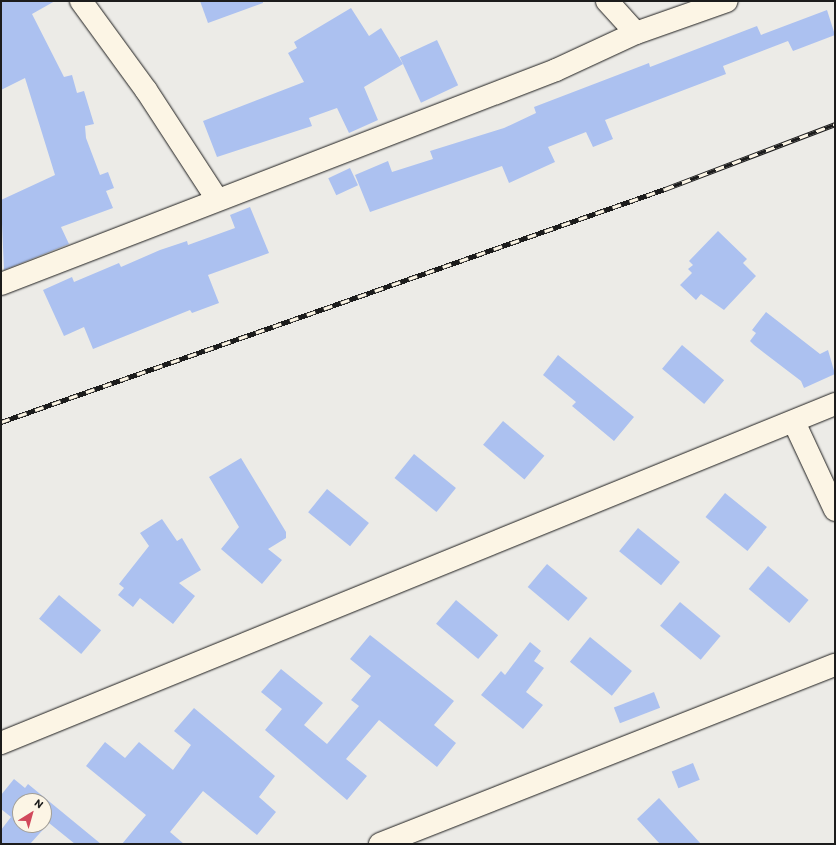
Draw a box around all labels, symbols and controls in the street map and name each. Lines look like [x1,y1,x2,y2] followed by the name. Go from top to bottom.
[12,793,52,833] north arrow
[32,796,46,811] text: N

